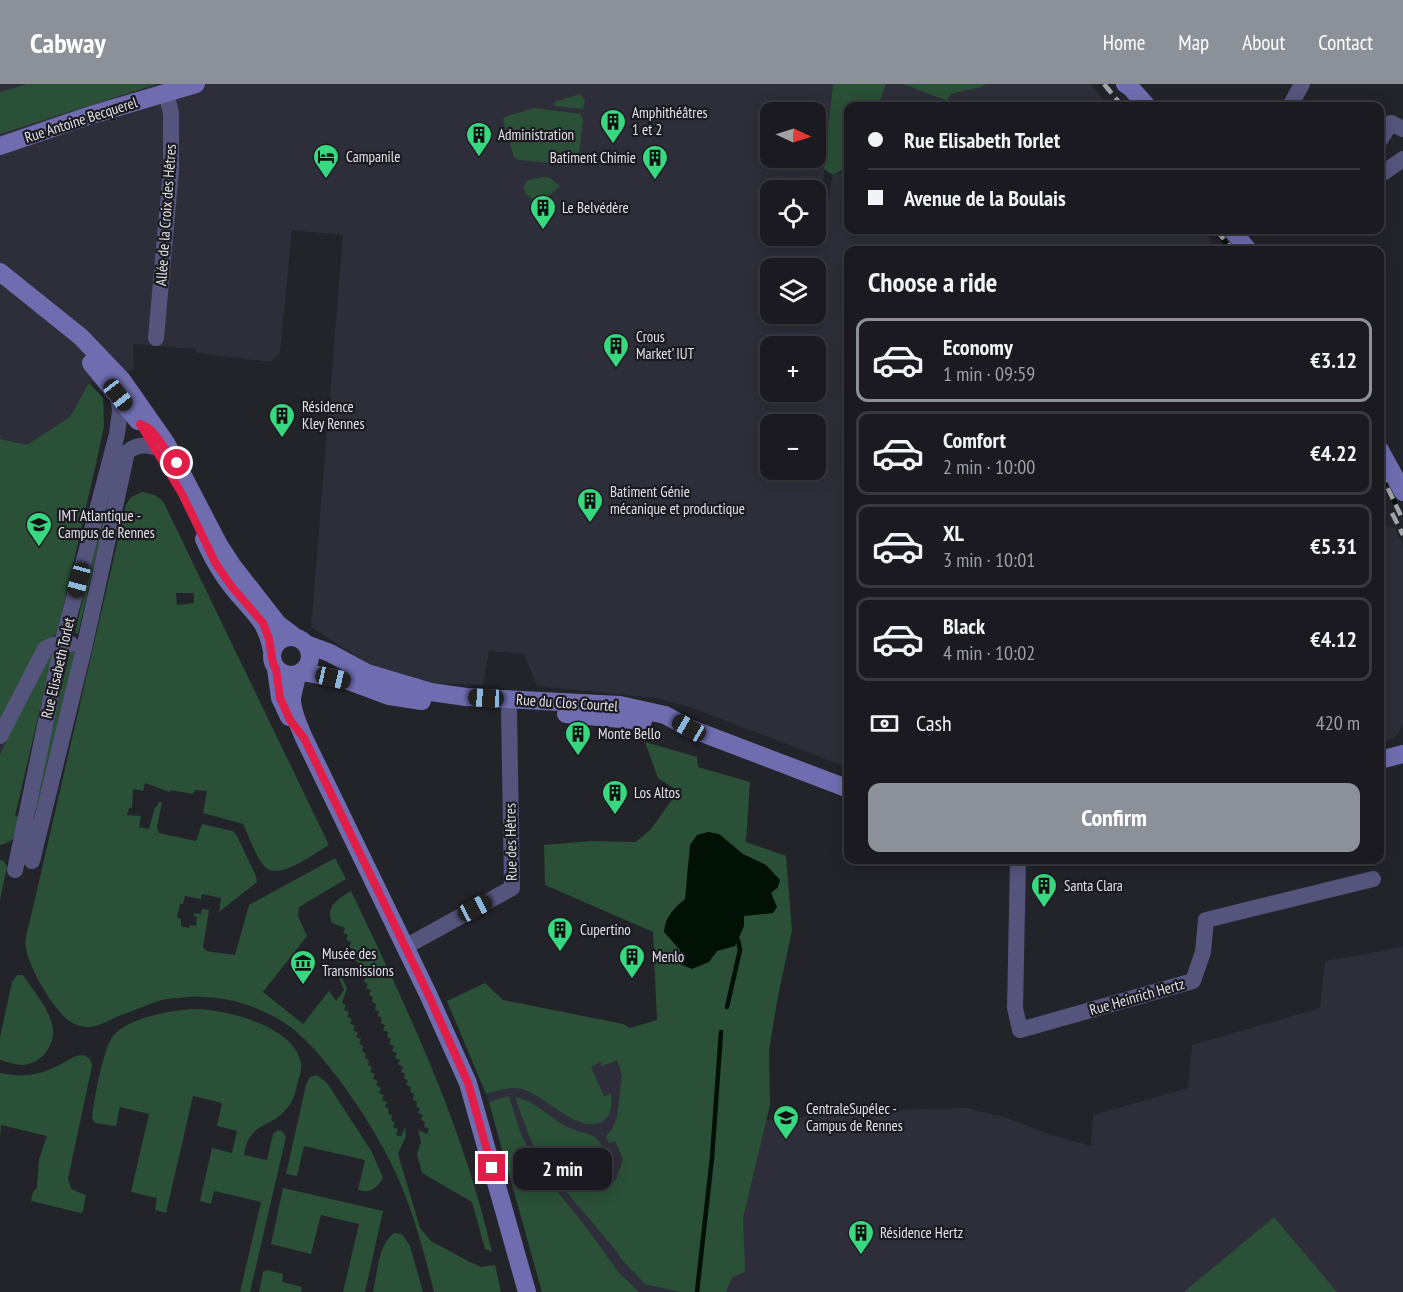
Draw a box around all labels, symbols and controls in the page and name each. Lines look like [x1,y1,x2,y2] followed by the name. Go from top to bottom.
[30,24,106,61] text: Cabway
[1103,29,1145,56] text: Home
[1178,29,1209,56] text: Map
[1242,29,1285,56] text: About
[1318,29,1373,56] text: Contact
[22,92,140,147] street label: Rue Antoine Becquerel
[760,102,826,168] north arrow
[760,102,826,480] map controls
[632,103,708,139] place label: Amphithéâtres 1 et 2
[598,107,628,145] building icon: Amphithéâtres 1 et 2
[464,120,494,158] building icon: Administration
[498,125,574,144] place label: Administration
[904,126,1060,154] text: Rue Elisabeth Torlet
[311,142,341,180] hotel icon: Campanile
[151,143,180,287] street label: Allée de la Croix des Hêtres
[640,143,670,181] building icon: Batiment Chimie
[346,147,401,166] place label: Campanile
[550,148,636,167] place label: Batiment Chimie
[760,180,826,246] button: locate
[904,184,1066,212] text: Avenue de la Boulais
[528,193,558,231] building icon: Le Belvédère
[562,198,629,217] place label: Le Belvédère
[760,258,826,324] button: layers
[868,265,997,299] text: Choose a ride
[636,327,695,363] place label: Crous Market’ IUT
[601,331,631,369] building icon: Crous Market’ IUT
[871,333,925,387] icon: car
[943,333,1013,361] text: Economy
[760,336,826,402] button: +
[1310,346,1357,374] text: €3.12
[943,361,1035,387] text: 1 min · 09:59
[100,375,136,415] car
[302,397,364,433] place label: Résidence Kley Rennes
[267,401,297,439] building icon: Résidence Kley Rennes
[760,414,826,480] button: −
[871,426,925,480] icon: car
[943,426,1006,454] text: Comfort
[1310,439,1357,467] text: €4.22
[163,449,190,476] route start
[943,454,1035,480] text: 2 min · 10:00
[610,482,745,518] place label: Batiment Génie mécanique et productique
[575,486,605,524] building icon: Batiment Génie mécanique et productique
[58,506,155,542] place label: IMT Atlantique - Campus de Rennes
[24,510,54,548] school or university icon: IMT Atlantique - Campus de Rennes
[871,519,925,573] icon: car
[943,519,964,547] text: XL
[1310,532,1357,560] text: €5.31
[943,547,1035,573] text: 3 min · 10:01
[66,560,92,600] car
[871,612,925,666] icon: car
[943,612,985,640] text: Black
[37,616,78,720] street label: Rue Elisabeth Torlet
[1310,625,1357,653] text: €4.12
[943,640,1035,666] text: 4 min · 10:02
[313,665,353,691] car
[468,688,504,708] car
[516,689,619,716] street label: Rue du Clos Courtel
[868,707,901,740] icon: cash
[916,709,952,737] text: Cash
[1316,710,1360,736] text: 420 m
[669,711,709,745] car
[563,719,593,757] building icon: Monte Bello
[598,724,661,743] place label: Monte Bello
[600,778,630,816] building icon: Los Altos
[634,783,680,802] place label: Los Altos
[868,783,1360,852] button: Confirm
[500,803,521,881] street label: Rue des Hêtres
[1029,871,1059,909] building icon: Santa Clara
[1064,876,1123,895] place label: Santa Clara
[455,892,495,924] car
[545,915,575,953] building icon: Cupertino
[580,920,631,939] place label: Cupertino
[617,942,647,980] building icon: Menlo
[322,944,394,980] place label: Musée des Transmissions
[652,947,684,966] place label: Menlo
[288,948,318,986] museum icon: Musée des Transmissions
[1087,974,1187,1019] street label: Rue Heinrich Hertz
[806,1099,903,1135] place label: CentraleSupélec - Campus de Rennes
[771,1103,801,1141] school or university icon: CentraleSupélec - Campus de Rennes
[513,1147,612,1189] callout: 2 min
[478,1154,505,1181] route end
[542,1156,583,1182] text: 2 min
[846,1218,876,1256] building icon: Résidence Hertz
[880,1223,963,1242] place label: Résidence Hertz

